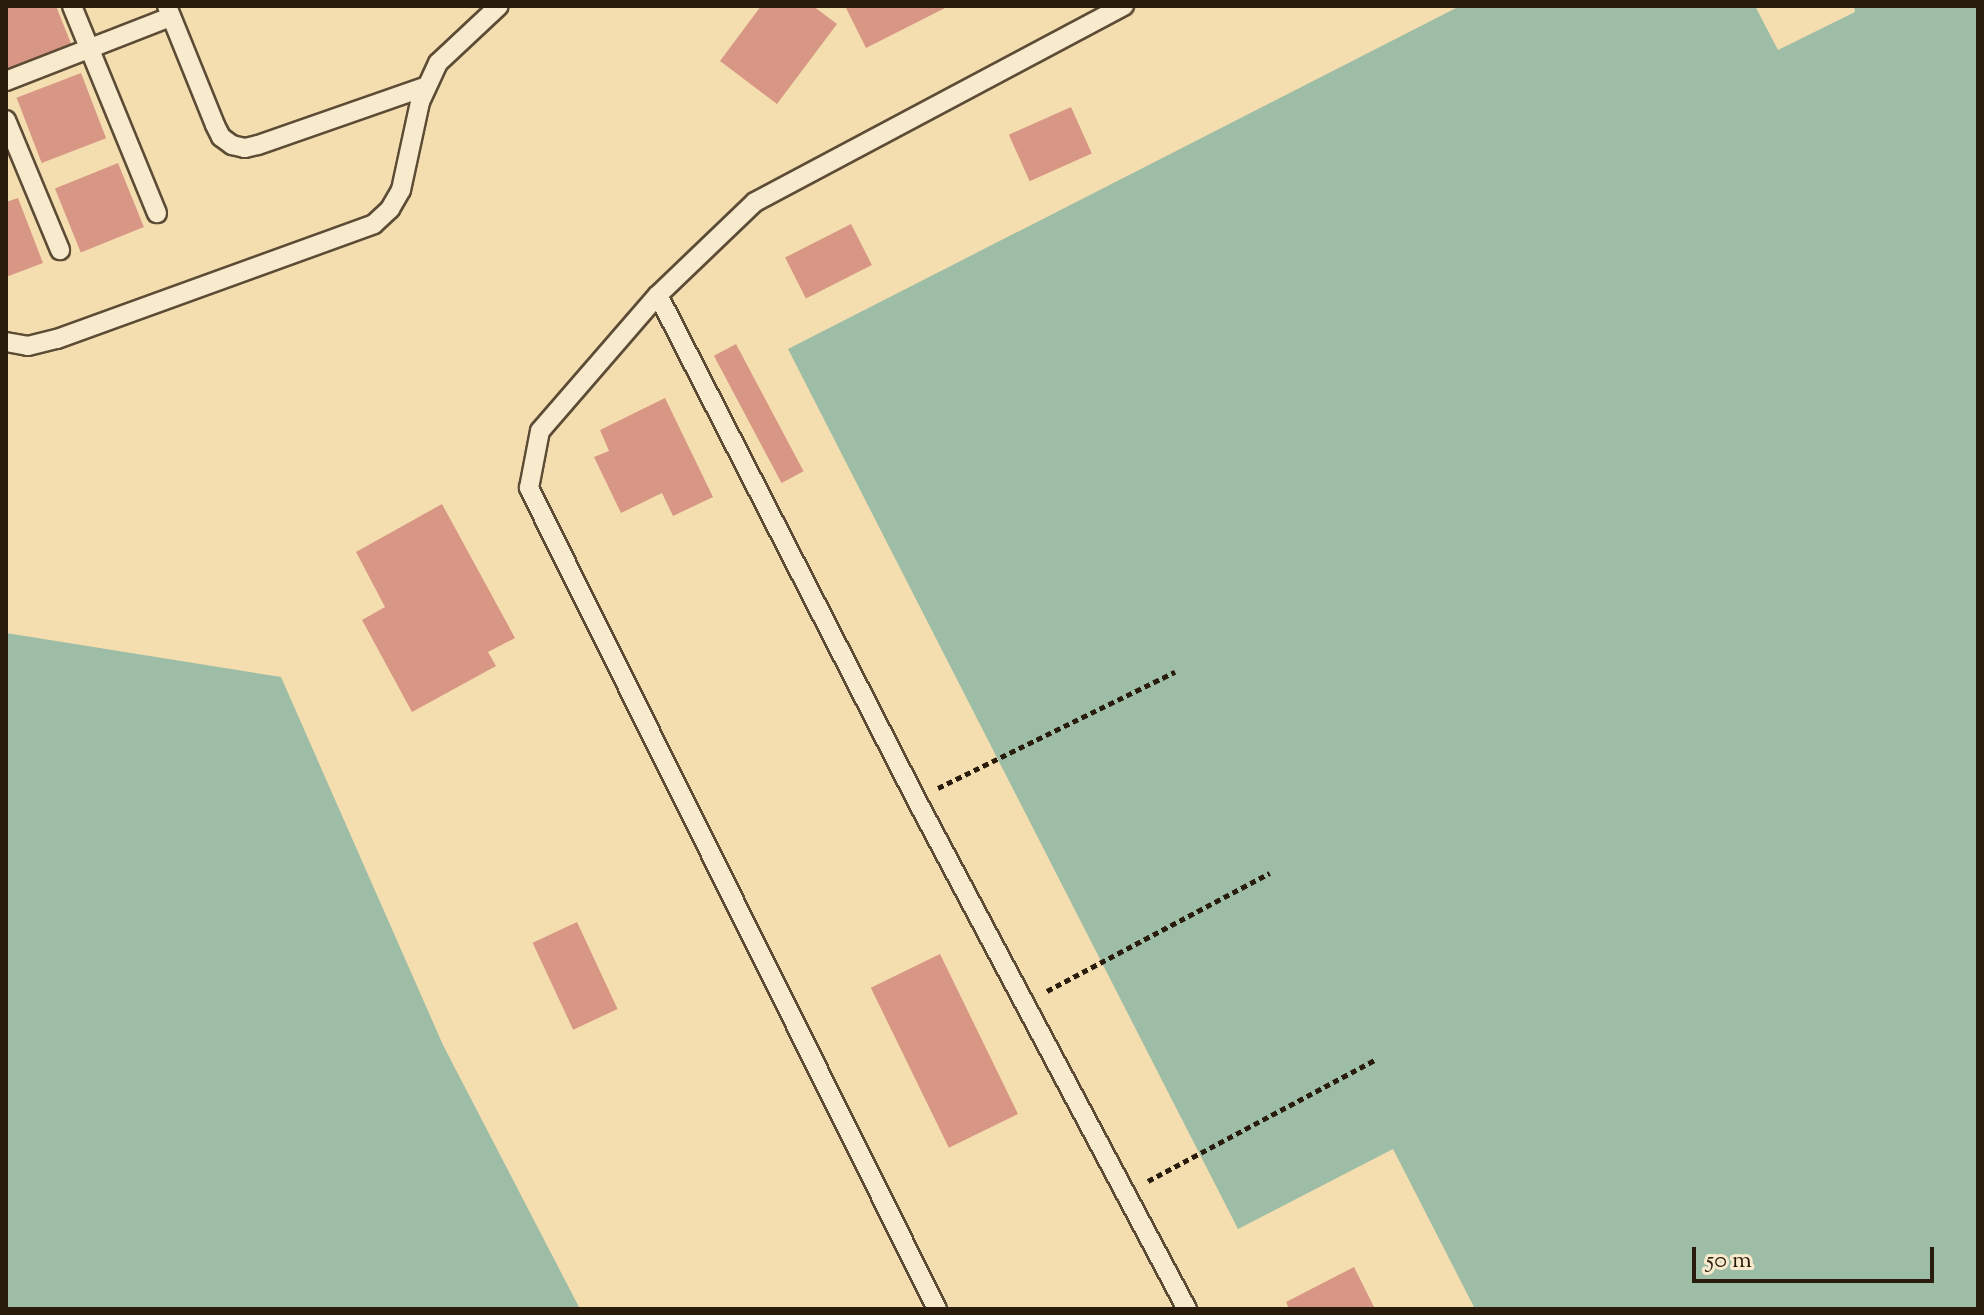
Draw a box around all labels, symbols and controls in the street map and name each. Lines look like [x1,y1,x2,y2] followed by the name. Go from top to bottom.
[1696,1231,1938,1281] scale bar
[1706,1244,1752,1278] text: 50 m

